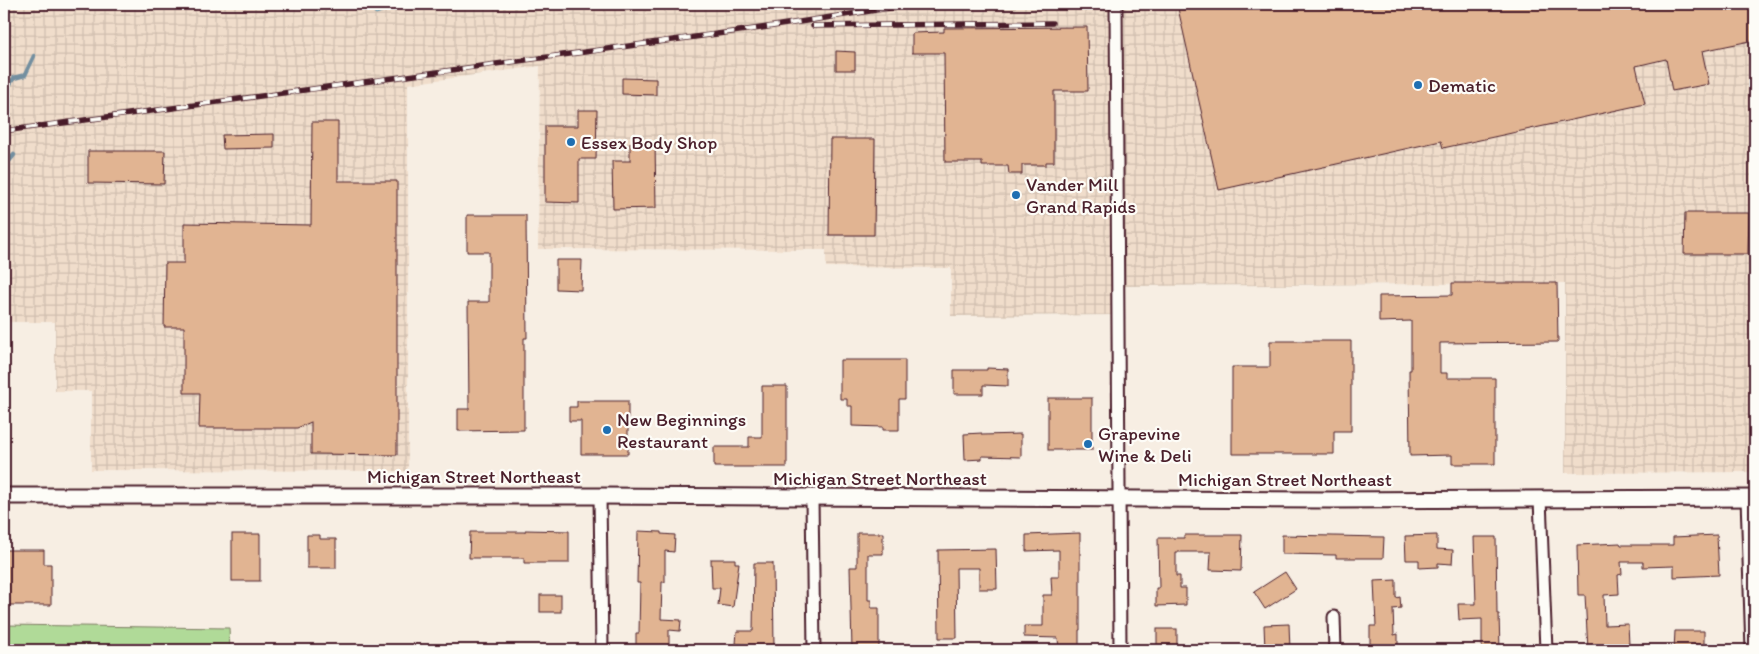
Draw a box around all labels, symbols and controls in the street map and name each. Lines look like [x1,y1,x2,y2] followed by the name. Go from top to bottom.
[1428,74,1496,97] place label: Dematic
[1412,79,1424,91] marker: Dematic
[581,131,717,154] place label: Essex Body Shop
[565,136,577,148] marker: Essex Body Shop
[1026,173,1136,218] place label: Vander Mill Grand Rapids
[1010,189,1022,201] marker: Vander Mill Grand Rapids
[617,408,746,453] place label: New Beginnings Restaurant
[1098,422,1192,467] place label: Grapevine Wine & Deli
[601,424,613,436] marker: New Beginnings Restaurant
[1082,438,1094,450] marker: Grapevine Wine & Deli
[367,465,581,488] street label: Michigan Street Northeast
[773,467,987,490] street label: Michigan Street Northeast
[1178,468,1392,491] street label: Michigan Street Northeast

